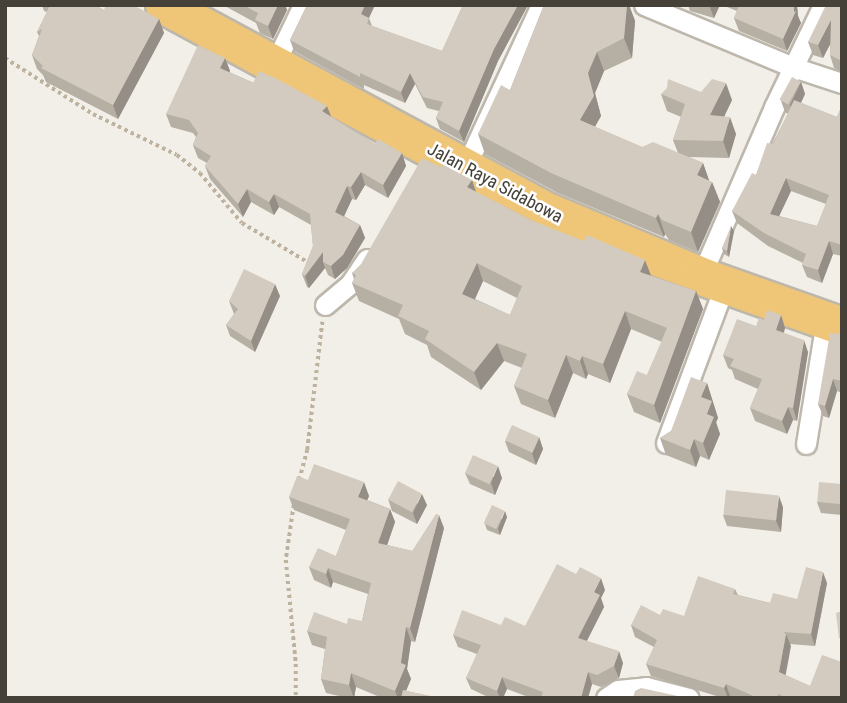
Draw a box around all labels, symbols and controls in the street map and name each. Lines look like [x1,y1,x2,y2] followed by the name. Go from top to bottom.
[424,138,566,228] street label: Jalan Raya Sidabowa

